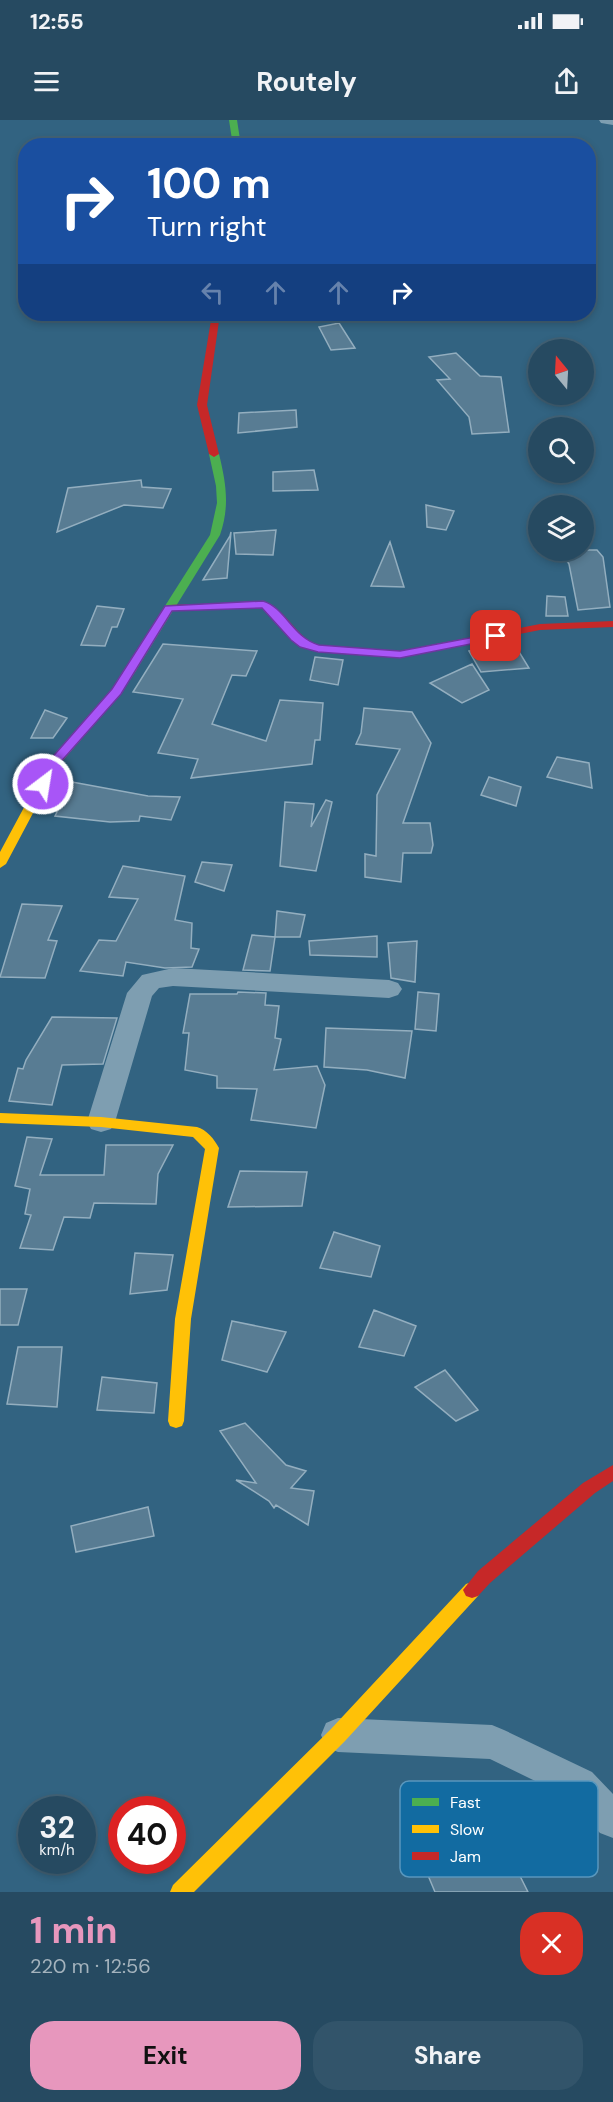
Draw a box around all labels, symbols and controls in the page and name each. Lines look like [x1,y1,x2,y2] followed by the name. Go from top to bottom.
[30,7,84,36] text: 12:55
[256,64,357,99] text: Routely
[30,65,63,98] icon: menu
[550,65,583,98] icon: share
[147,156,271,211] text: 100 m
[48,162,126,240] icon: right
[147,209,267,244] text: Turn right
[196,276,229,309] icon: left
[259,276,292,309] icon: ahead
[322,276,355,309] icon: ahead
[385,276,418,309] icon: right
[528,339,594,405] north arrow
[528,339,594,561] map controls
[528,417,594,483] button: search
[528,495,594,561] button: layers
[470,610,521,661] pin
[479,619,512,652] icon: arrive
[11,752,75,816] position arrow
[400,1781,598,1877] legend
[450,1792,481,1813] text: Fast
[108,1796,186,1874] speed limit sign: 40
[39,1808,75,1847] text: 32
[450,1819,484,1840] text: Slow
[39,1840,75,1860] text: km/h
[450,1846,481,1867] text: Jam
[30,1907,118,1954] text: 1 min
[520,1912,583,1975] button: close
[30,1953,151,1979] text: 220 m · 12:56
[30,2021,301,2090] button: Exit
[313,2021,583,2090] button: Share

